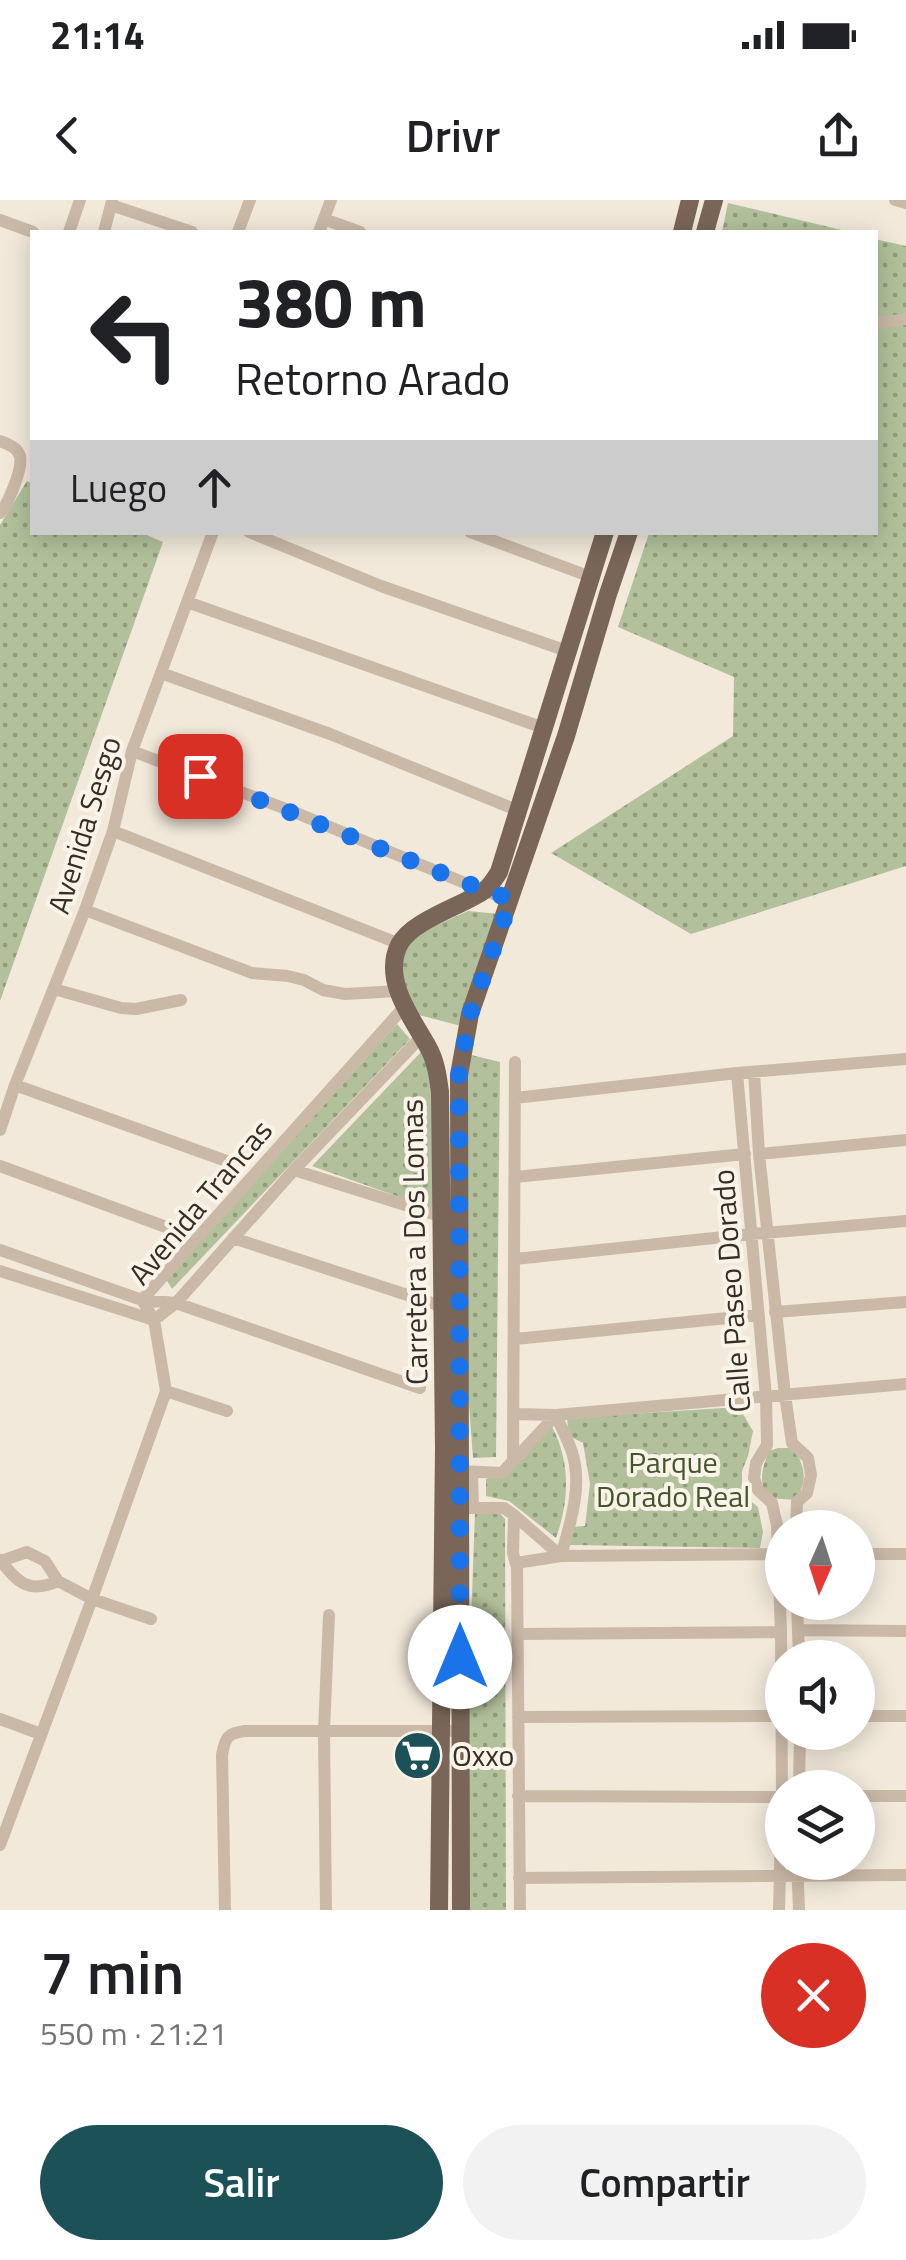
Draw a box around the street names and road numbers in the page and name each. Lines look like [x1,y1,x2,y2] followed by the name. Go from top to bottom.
[35,731,133,919] street label: Avenida Sesgo
[389,1099,439,1385] street label: Carretera a Dos Lomas
[117,1109,283,1295] street label: Avenida Trancas
[700,1168,762,1414] street label: Calle Paseo Dorado

